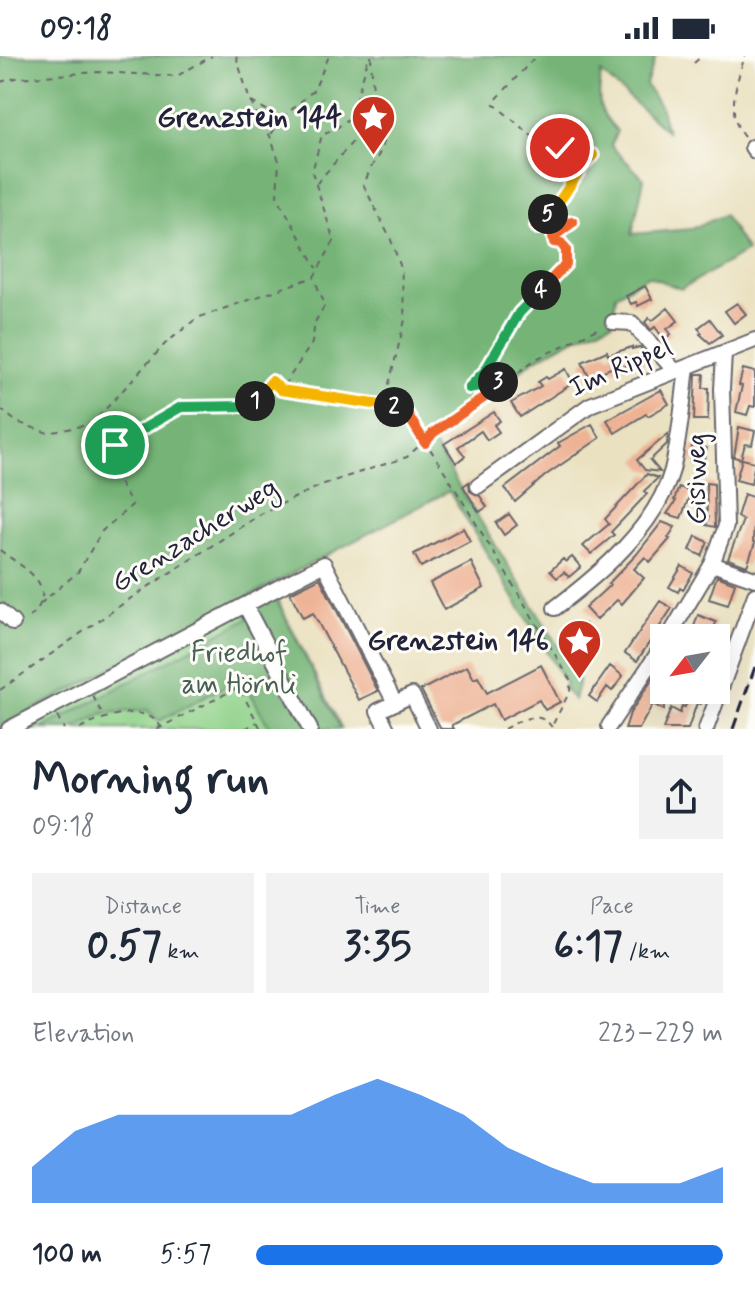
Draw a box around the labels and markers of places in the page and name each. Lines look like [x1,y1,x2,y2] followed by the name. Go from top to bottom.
[349,94,397,157] place icon: Grenzstein 144
[157,100,342,137] place label: Grenzstein 144
[526,114,594,182] pin
[528,194,568,234] pin: 5
[521,270,561,310] pin: 4
[478,362,518,402] pin: 3
[235,381,275,421] pin: 1
[374,387,414,427] pin: 2
[81,411,149,479] pin
[556,617,604,680] place icon: Grenzstein 146
[368,623,549,660] place label: Grenzstein 146

